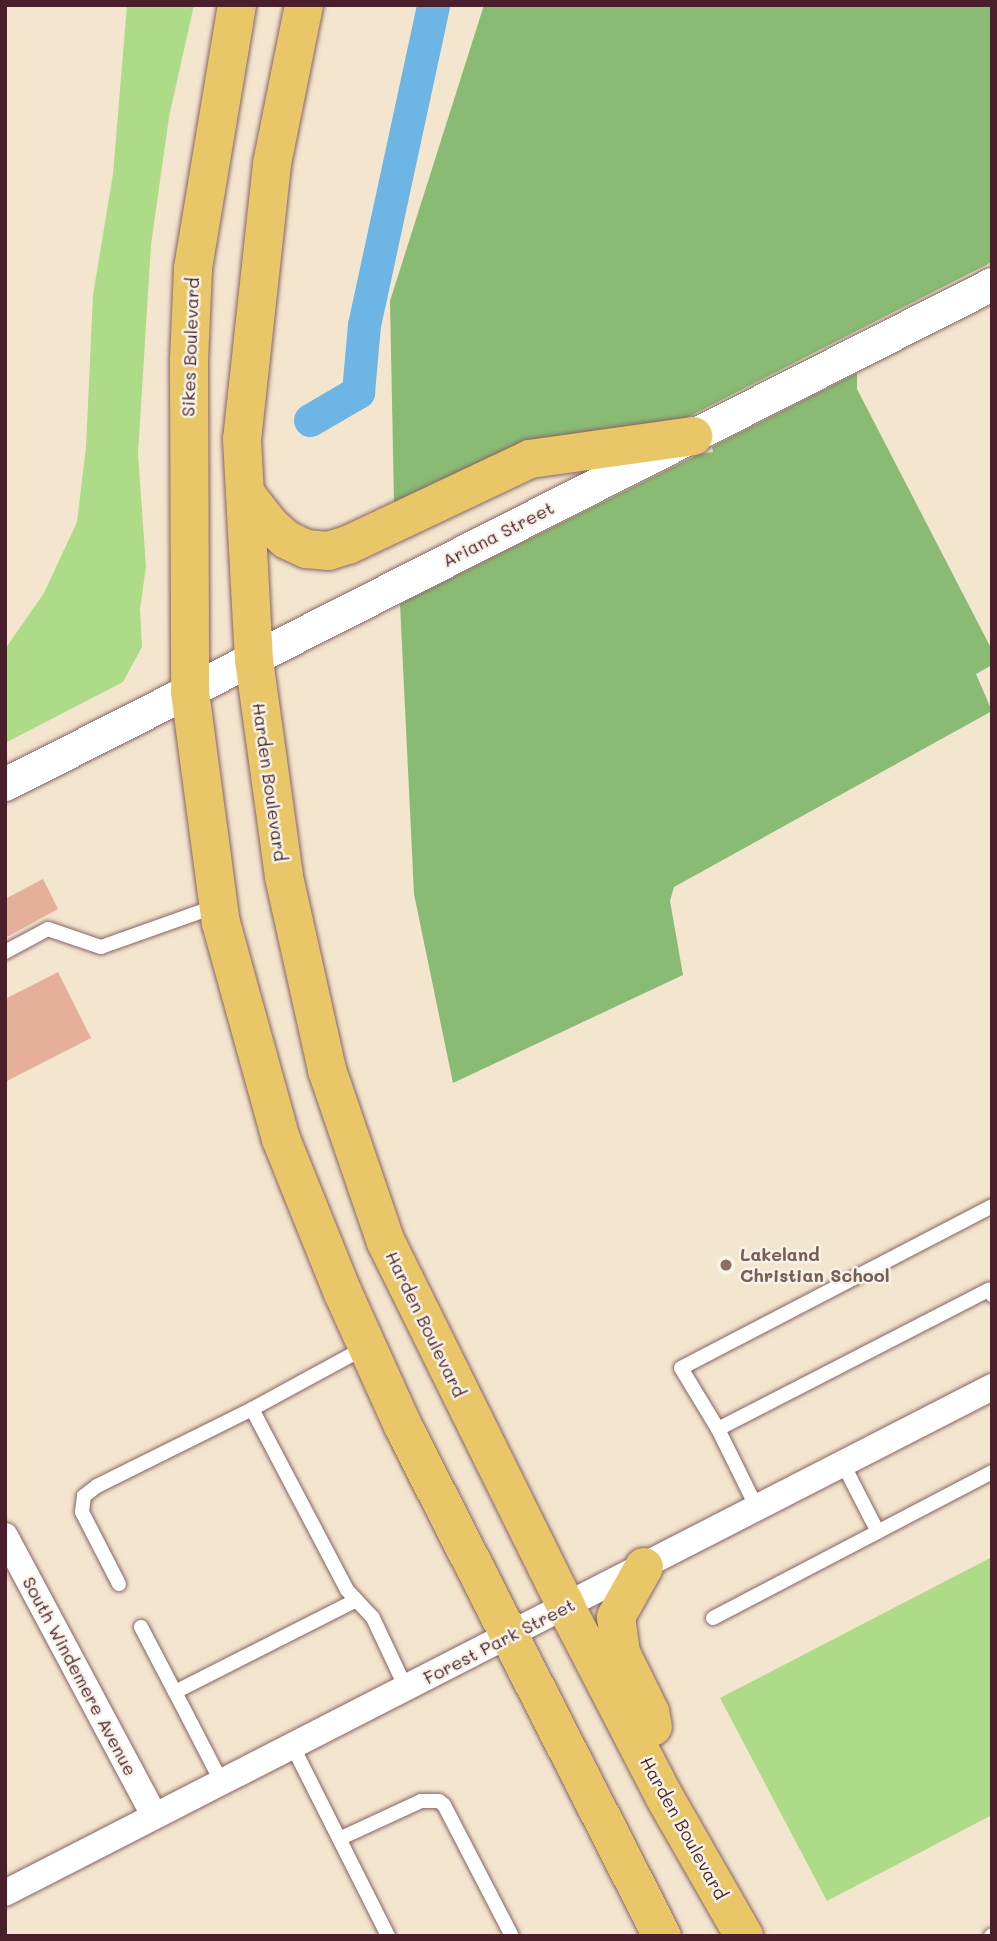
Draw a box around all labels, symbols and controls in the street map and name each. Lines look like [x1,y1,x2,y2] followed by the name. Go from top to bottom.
[177,277,203,417] street label: Sikes Boulevard
[439,497,557,571] street label: Ariana Street
[248,701,292,863] street label: Harden Boulevard
[740,1244,889,1286] place label: Lakeland Christian School
[381,1247,471,1401] street label: Harden Boulevard
[718,1257,734,1273] marker: Lakeland Christian School
[18,1573,142,1779] street label: South Windemere Avenue
[420,1593,578,1689] street label: Forest Park Street
[636,1753,732,1903] street label: Harden Boulevard

